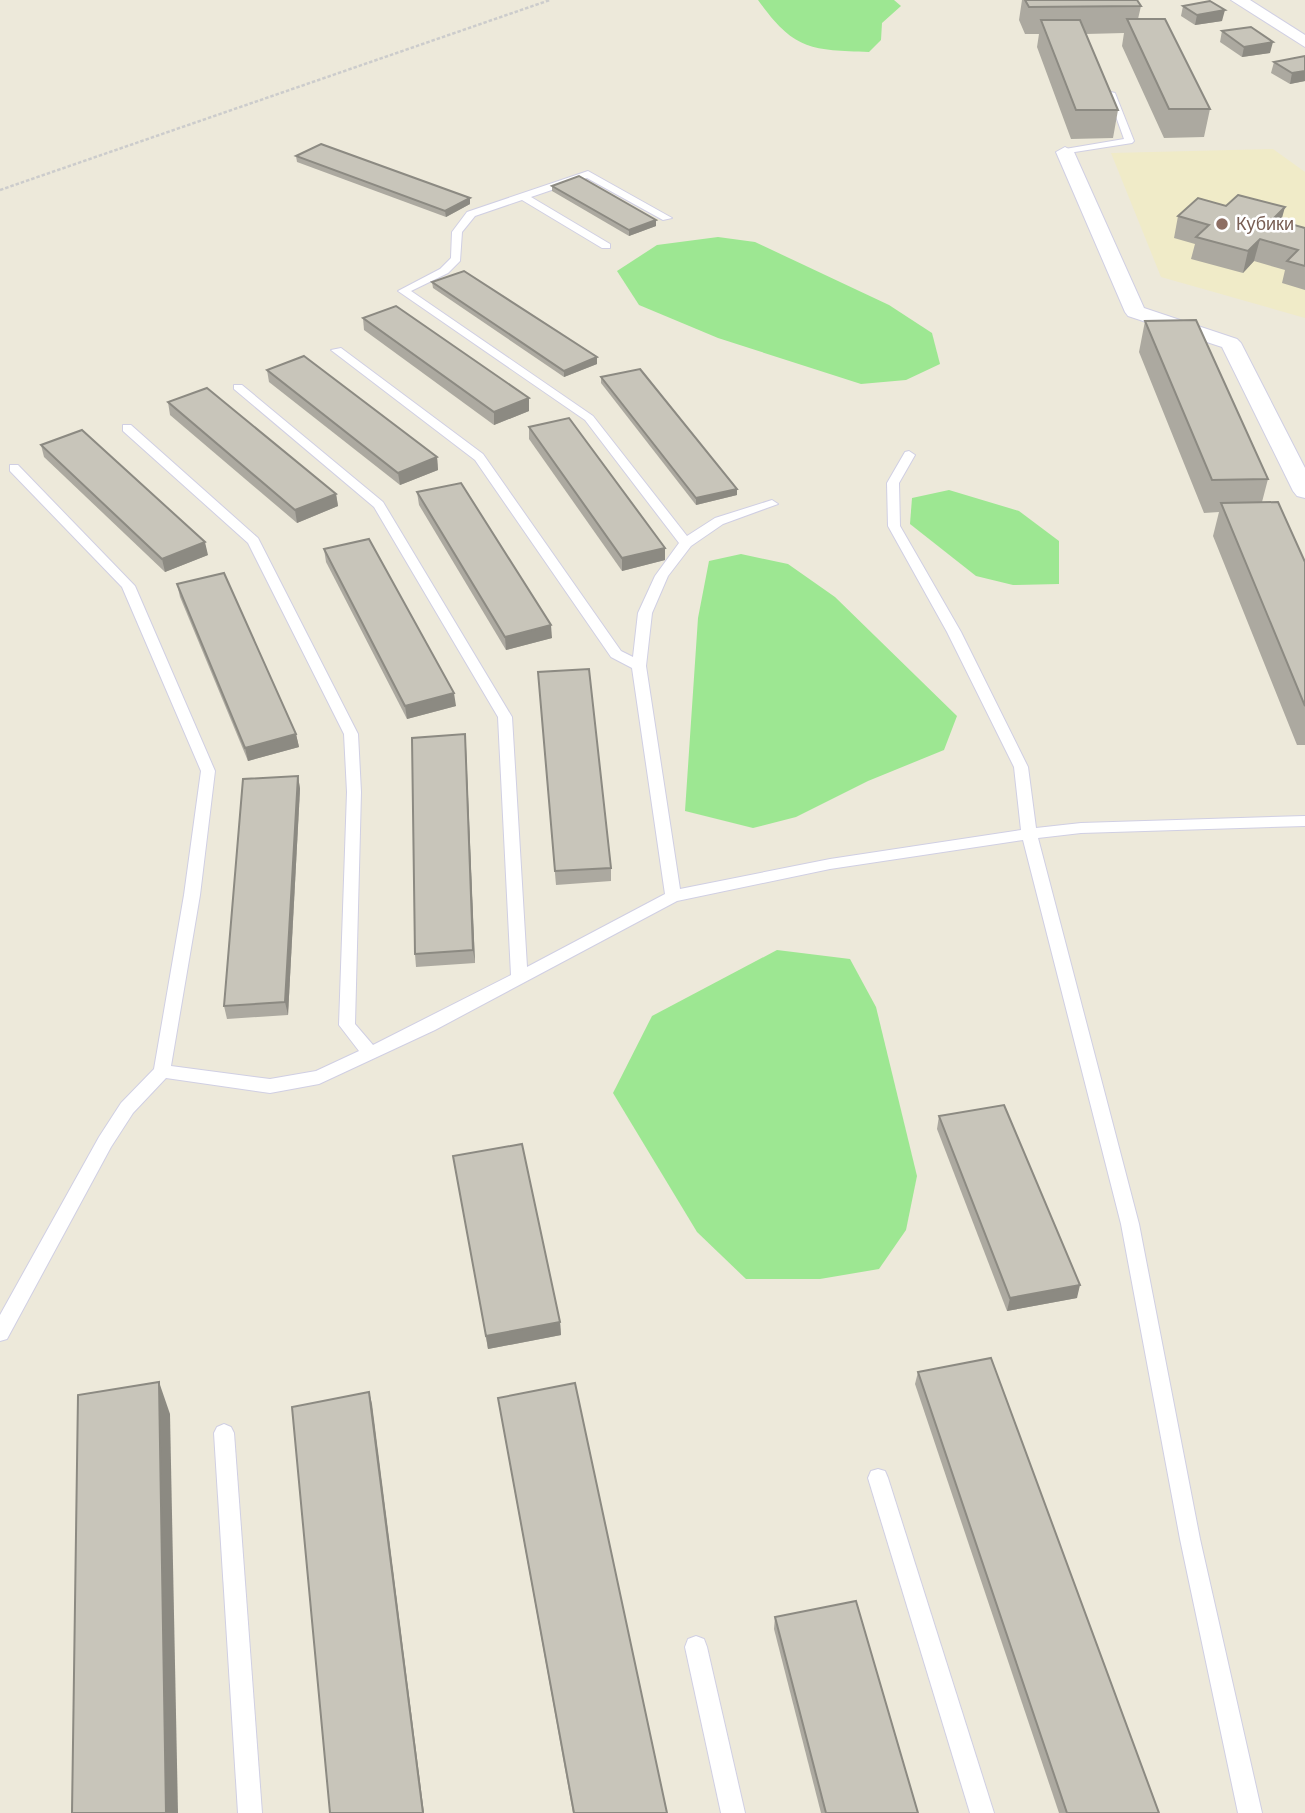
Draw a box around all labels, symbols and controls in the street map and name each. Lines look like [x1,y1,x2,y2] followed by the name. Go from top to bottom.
[1236,214,1294,234] place label: Кубики
[1214,216,1230,232] marker: Кубики

